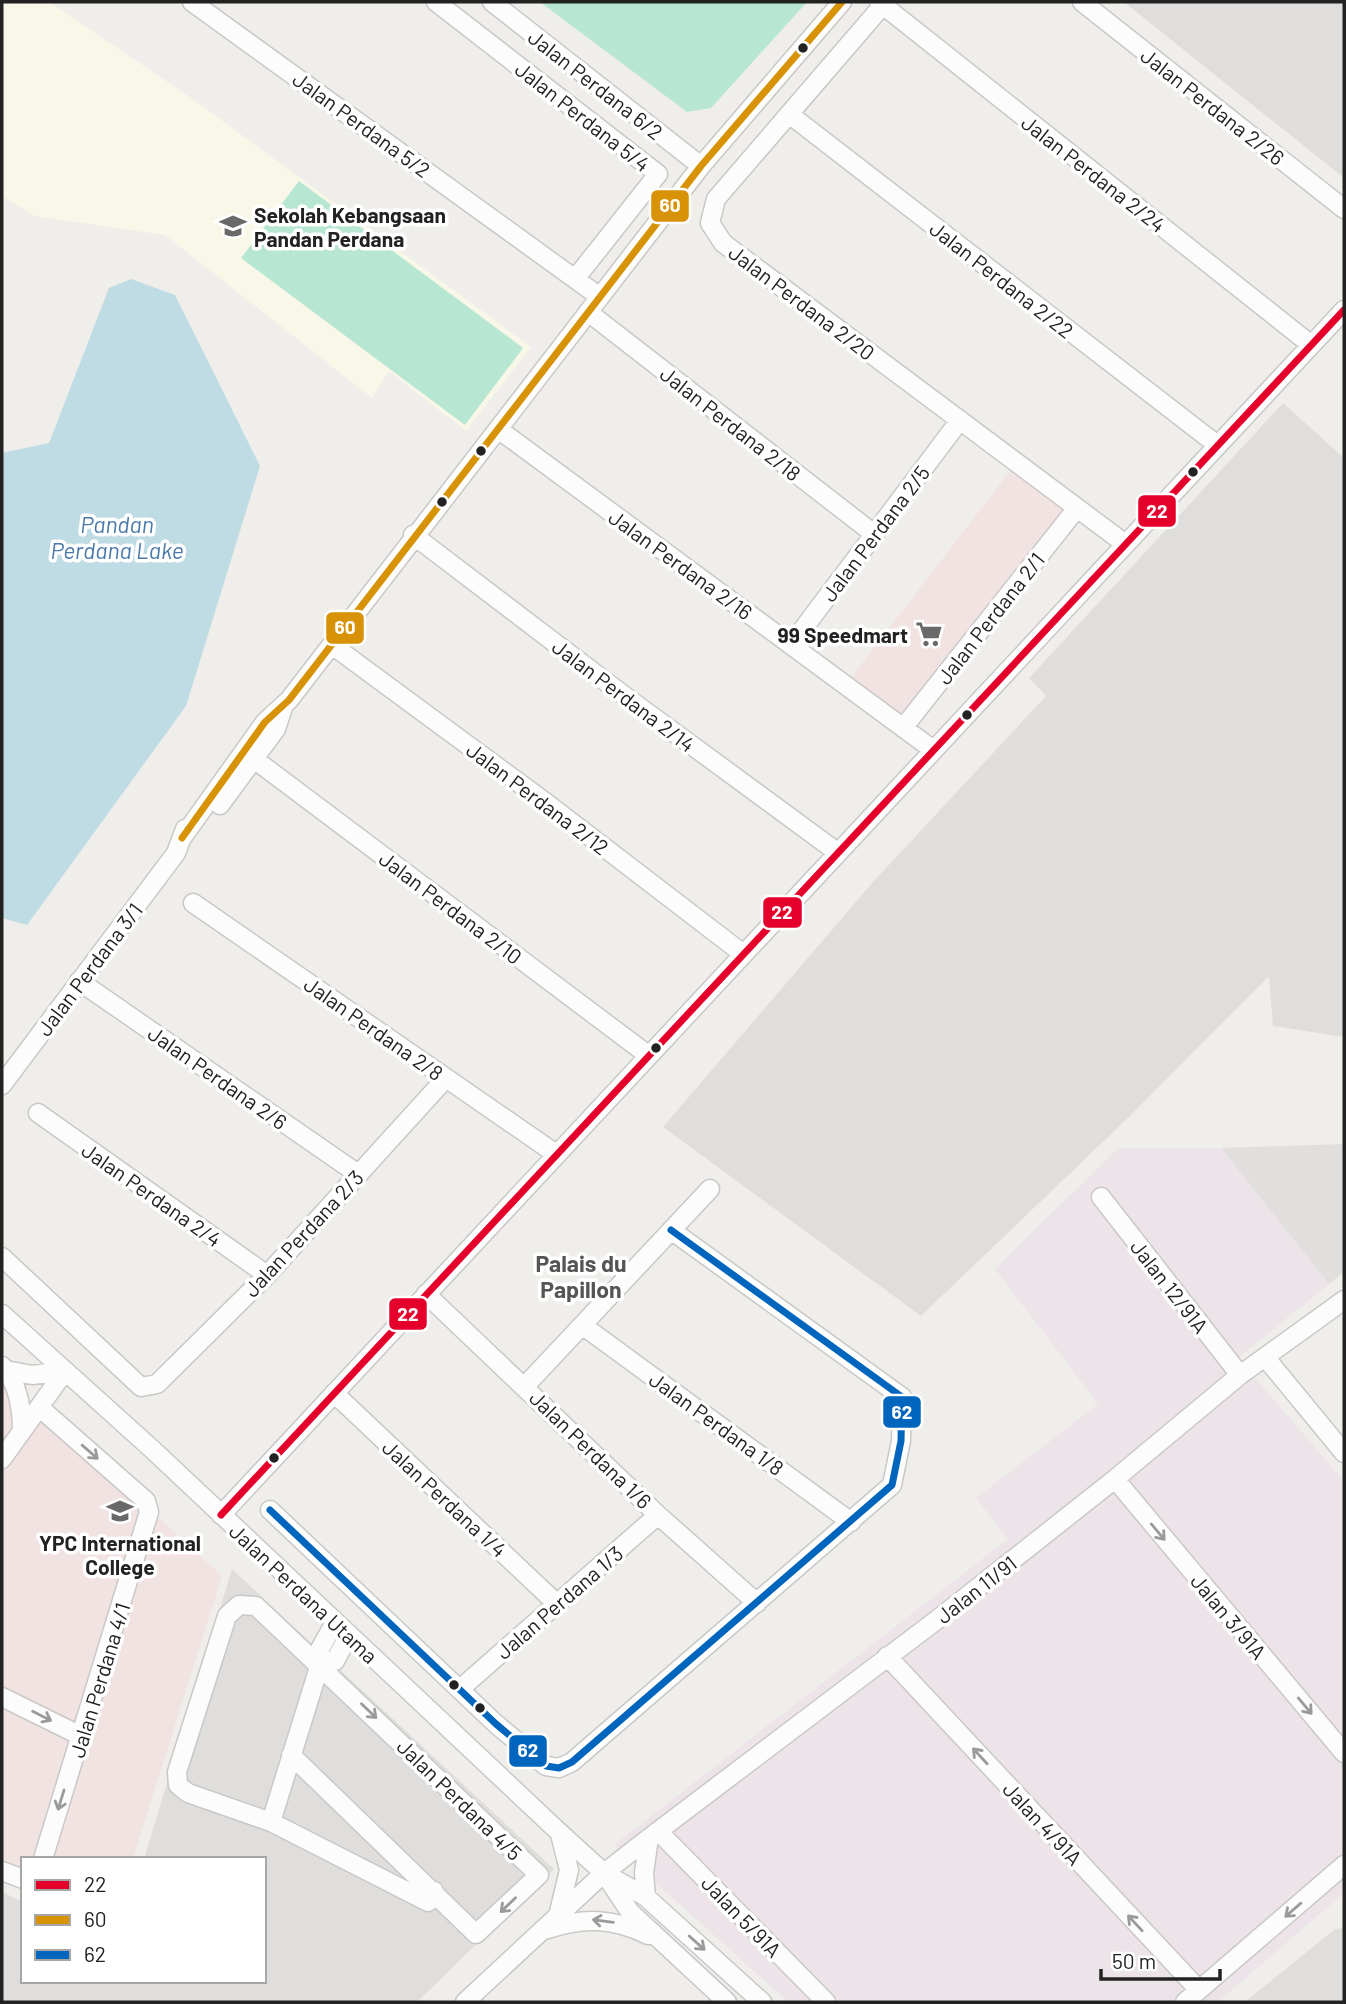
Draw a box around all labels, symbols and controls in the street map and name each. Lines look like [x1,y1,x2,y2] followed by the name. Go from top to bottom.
[524,24,668,144] street label: Jalan Perdana 6/2
[796,41,810,55] unlabelled marker
[1136,42,1290,170] street label: Jalan Perdana 2/26
[511,56,655,176] street label: Jalan Perdana 5/4
[288,66,436,182] street label: Jalan Perdana 5/2
[1017,109,1171,237] street label: Jalan Perdana 2/24
[650,189,690,223] line badge: 60
[659,193,681,216] text: 60
[254,202,446,251] place label: Sekolah Kebangsaan Pandan Perdana
[218,211,248,241] school or university icon: Sekolah Kebangsaan Pandan Perdana
[925,215,1079,343] street label: Jalan Perdana 2/22
[724,239,880,365] street label: Jalan Perdana 2/20
[656,360,806,486] street label: Jalan Perdana 2/18
[474,444,488,458] unlabelled marker
[816,460,934,606] street label: Jalan Perdana 2/5
[1186,465,1200,479] unlabelled marker
[1137,494,1177,528] line badge: 22
[435,495,449,509] unlabelled marker
[1146,499,1168,522] text: 22
[604,504,758,624] street label: Jalan Perdana 2/16
[50,510,184,564] water label: Pandan Perdana Lake
[931,547,1049,689] street label: Jalan Perdana 2/1
[325,611,365,645] line badge: 60
[334,615,356,638] text: 60
[914,619,944,649] supermarket icon: 99 Speedmart
[778,622,908,647] place label: 99 Speedmart
[548,633,700,757] street label: Jalan Perdana 2/14
[960,708,974,722] unlabelled marker
[462,736,614,860] street label: Jalan Perdana 2/12
[375,845,527,969] street label: Jalan Perdana 2/10
[762,896,803,929] line badge: 22
[31,898,147,1040] street label: Jalan Perdana 3/1
[771,900,793,923] text: 22
[300,971,448,1085] street label: Jalan Perdana 2/8
[144,1020,292,1134] street label: Jalan Perdana 2/6
[649,1041,663,1055] unlabelled marker
[77,1137,227,1251] street label: Jalan Perdana 2/4
[238,1165,368,1301] street label: Jalan Perdana 2/3
[1126,1234,1214,1338] street label: Jalan 12/91A
[535,1249,627,1303] district label: Palais du Papillon
[388,1297,428,1331] line badge: 22
[397,1302,419,1325] text: 22
[645,1366,789,1480] street label: Jalan Perdana 1/8
[525,1385,657,1513] street label: Jalan Perdana 1/6
[882,1395,922,1429] line badge: 62
[892,1400,912,1423] text: 62
[378,1434,512,1562] street label: Jalan Perdana 1/4
[81,1444,99,1460] one-way arrow
[267,1451,281,1465] unlabelled marker
[105,1496,135,1526] school or university icon: YPC International College
[225,1518,383,1668] street label: Jalan Perdana Utama
[1151,1522,1166,1540] one-way arrow
[39,1530,201,1579] place label: YPC International College
[491,1540,627,1664] street label: Jalan Perdana 1/3
[931,1550,1021,1628] street label: Jalan 11/91
[1186,1568,1272,1664] street label: Jalan 3/91A
[64,1600,134,1760] street label: Jalan Perdana 4/1
[447,1678,461,1692] unlabelled marker
[1296,1697,1312,1715] one-way arrow
[473,1701,487,1715] unlabelled marker
[360,1703,377,1720] one-way arrow
[31,1710,51,1724] one-way arrow
[392,1733,528,1865] street label: Jalan Perdana 4/5
[508,1734,548,1768] line badge: 62
[518,1738,538,1761] text: 62
[972,1748,989,1765] one-way arrow
[998,1776,1088,1870] street label: Jalan 4/91A
[54,1789,67,1811] one-way arrow
[21,1857,266,1983] legend
[697,1870,787,1962] street label: Jalan 5/91A
[84,1871,107,1896] text: 22
[500,1897,517,1914] one-way arrow
[1284,1902,1302,1918] one-way arrow
[84,1906,107,1931] text: 60
[592,1914,615,1927] one-way arrow
[1127,1915,1144,1932] one-way arrow
[688,1935,706,1951] one-way arrow
[1101,1938,1220,1982] scale bar
[84,1941,106,1966] text: 62
[1112,1948,1156,1973] text: 50 m

